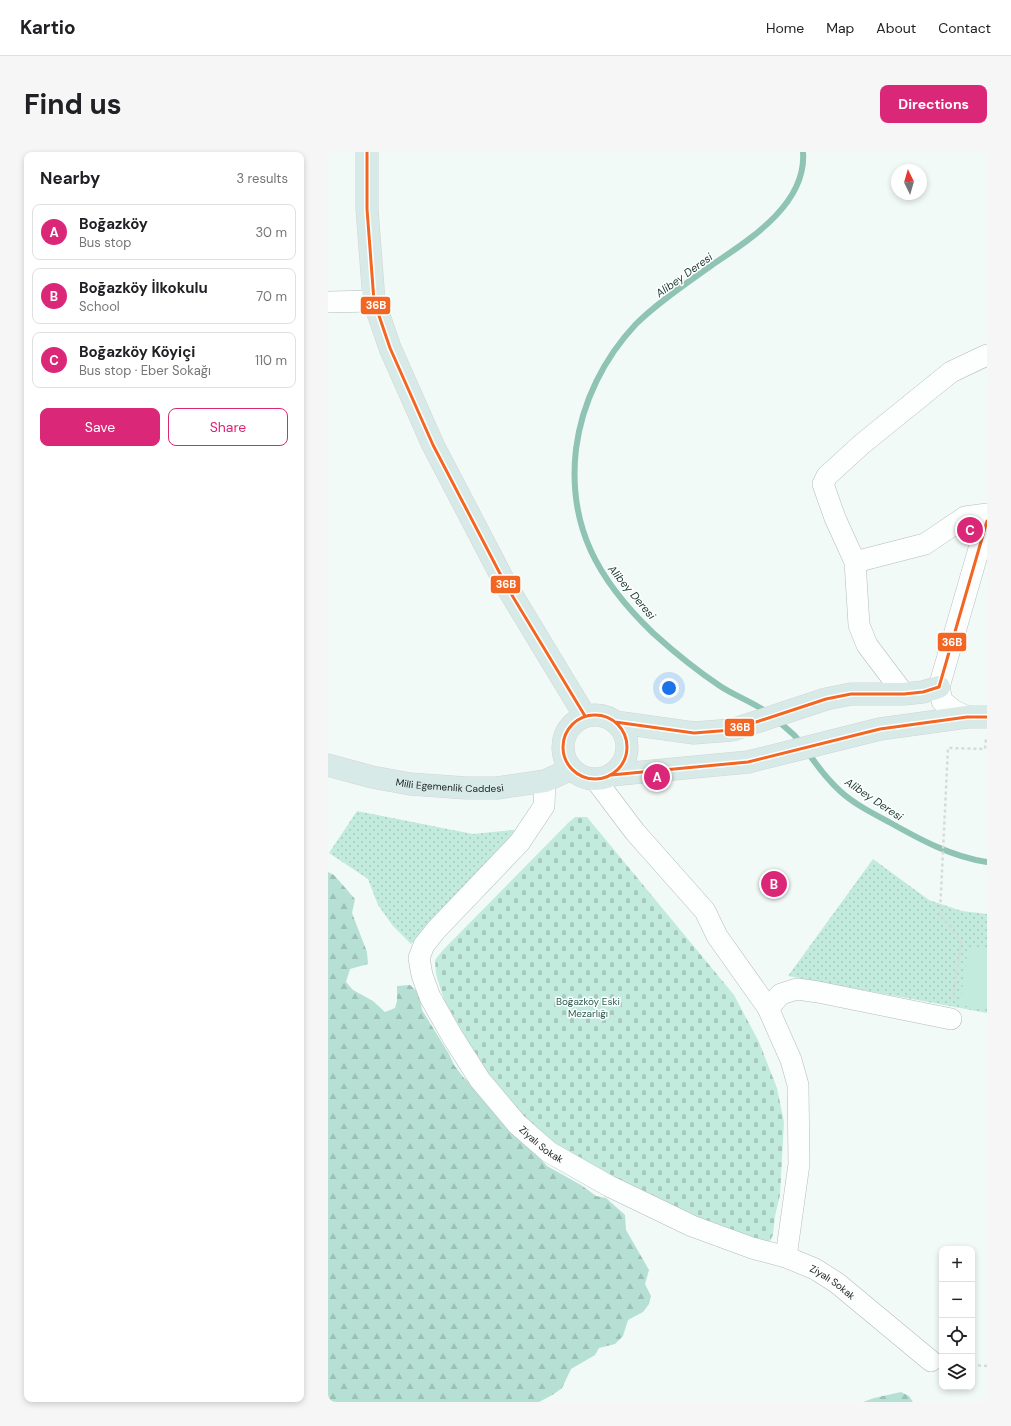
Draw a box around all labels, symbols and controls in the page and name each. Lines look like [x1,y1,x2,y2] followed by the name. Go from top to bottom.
[20,15,76,40] text: Kartio
[766,19,804,37] text: Home
[826,19,854,37] text: Map
[876,19,916,37] text: About
[938,19,991,37] text: Contact
[880,85,987,123] button: Directions
[24,86,122,123] text: Find us
[891,164,927,200] north arrow
[40,167,100,189] text: Nearby
[236,170,288,187] text: 3 results
[79,214,148,234] text: Boğazköy
[49,224,59,241] text: A
[255,224,287,241] text: 30 m
[79,234,131,251] text: Bus stop
[652,250,715,301] water label: Alibey Deresi
[79,278,208,298] text: Boğazköy İlkokulu
[50,288,58,305] text: B
[256,288,287,305] text: 70 m
[360,296,391,315] line badge: 36B
[79,298,120,315] text: School
[366,298,386,312] text: 36B
[79,342,195,362] text: Boğazköy Köyiçi
[49,352,59,369] text: C
[255,352,287,369] text: 110 m
[79,362,211,379] text: Bus stop · Eber Sokağı
[40,408,160,446] button: Save
[168,408,288,446] button: Share
[957,515,983,545] pin: C
[605,561,659,622] water label: Alibey Deresi
[490,575,521,594] line badge: 36B
[496,577,516,591] text: 36B
[937,632,967,652] line badge: 36B
[942,635,962,649] text: 36B
[659,678,679,698] your location
[724,718,755,737] line badge: 36B
[730,720,750,734] text: 36B
[644,762,670,792] pin: A
[842,774,906,824] water label: Alibey Deresi
[395,775,505,795] street label: Milli Egemenlik Caddesi
[761,869,787,899] pin: B
[556,995,620,1020] park label: Boğazköy Eski Mezarlığı
[517,1123,566,1165] street label: Ziyalı Sokak
[939,1246,975,1390] map controls
[939,1246,975,1282] button: +
[808,1261,858,1302] street label: Ziyalı Sokak
[939,1282,975,1318] button: −
[939,1318,975,1354] button: locate
[939,1354,975,1390] button: layers

